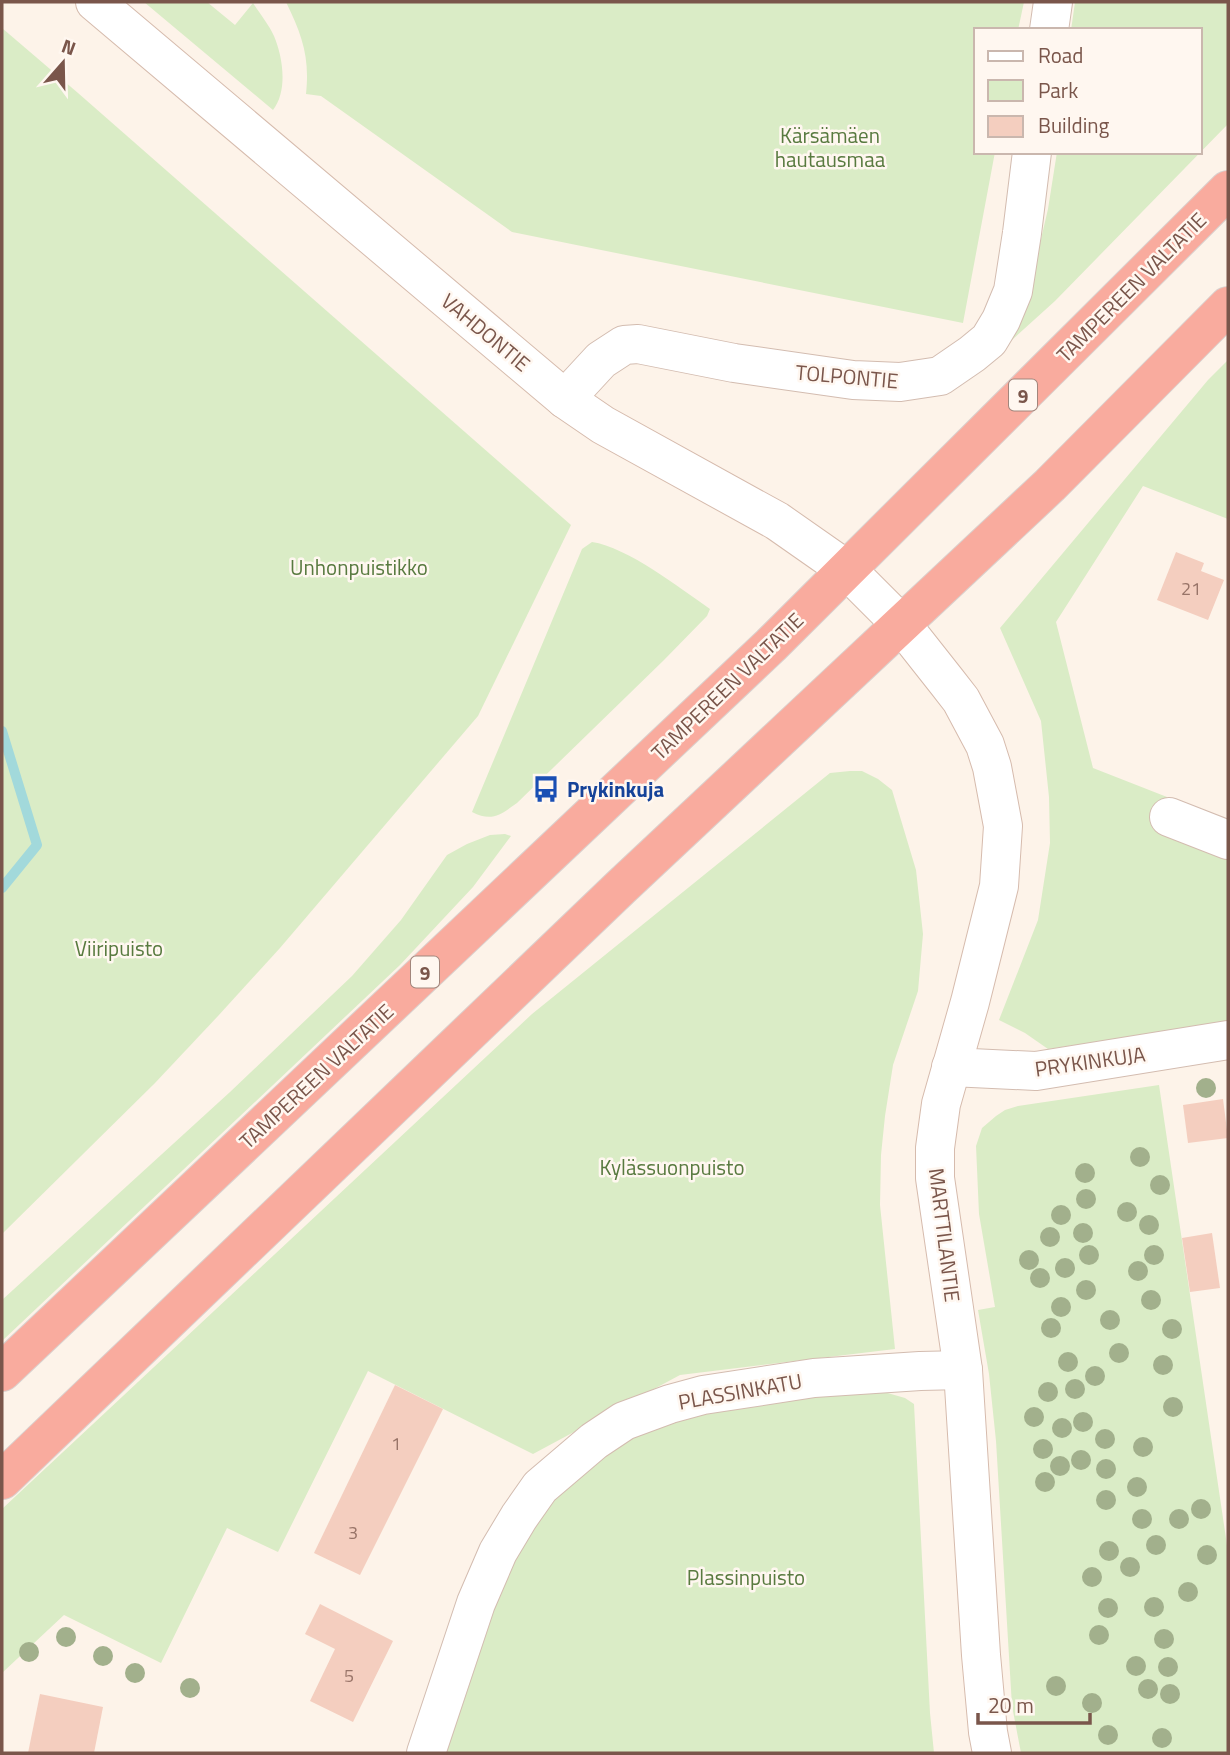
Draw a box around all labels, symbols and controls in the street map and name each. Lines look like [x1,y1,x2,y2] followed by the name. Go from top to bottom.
[28,28,98,98] north arrow
[974,28,1202,154] legend
[58,31,80,62] text: N
[1038,39,1083,71] text: Road
[1038,74,1078,106] text: Park
[1038,109,1110,141] text: Building
[775,119,886,175] park label: Kärsämäen hautausmaa
[1049,205,1213,369] street label: TAMPEREEN VALTATIE
[434,285,538,379] street label: VAHDONTIE
[794,356,900,396] street label: TOLPONTIE
[1009,380,1037,410] road number: 9
[290,551,428,583] park label: Unhonpuistikko
[1181,575,1201,602] house number: 21
[644,605,810,767] street label: TAMPEREEN VALTATIE
[567,773,664,805] place label: Prykinkuja
[531,774,561,804] bus stop icon: Prykinkuja
[75,932,163,964] park label: Viiripuisto
[411,956,439,988] road number: 9
[232,996,400,1156] street label: TAMPEREEN VALTATIE
[1033,1037,1148,1085] street label: PRYKINKUJA
[599,1151,745,1183] park label: Kylässuonpuisto
[921,1166,969,1304] street label: MARTTILANTIE
[676,1364,804,1418] street label: PLASSINKATU
[391,1430,401,1457] house number: 1
[348,1519,358,1546] house number: 3
[687,1561,805,1593] park label: Plassinpuisto
[344,1662,354,1689] house number: 5
[978,1682,1090,1726] scale bar
[988,1689,1034,1721] text: 20 m

